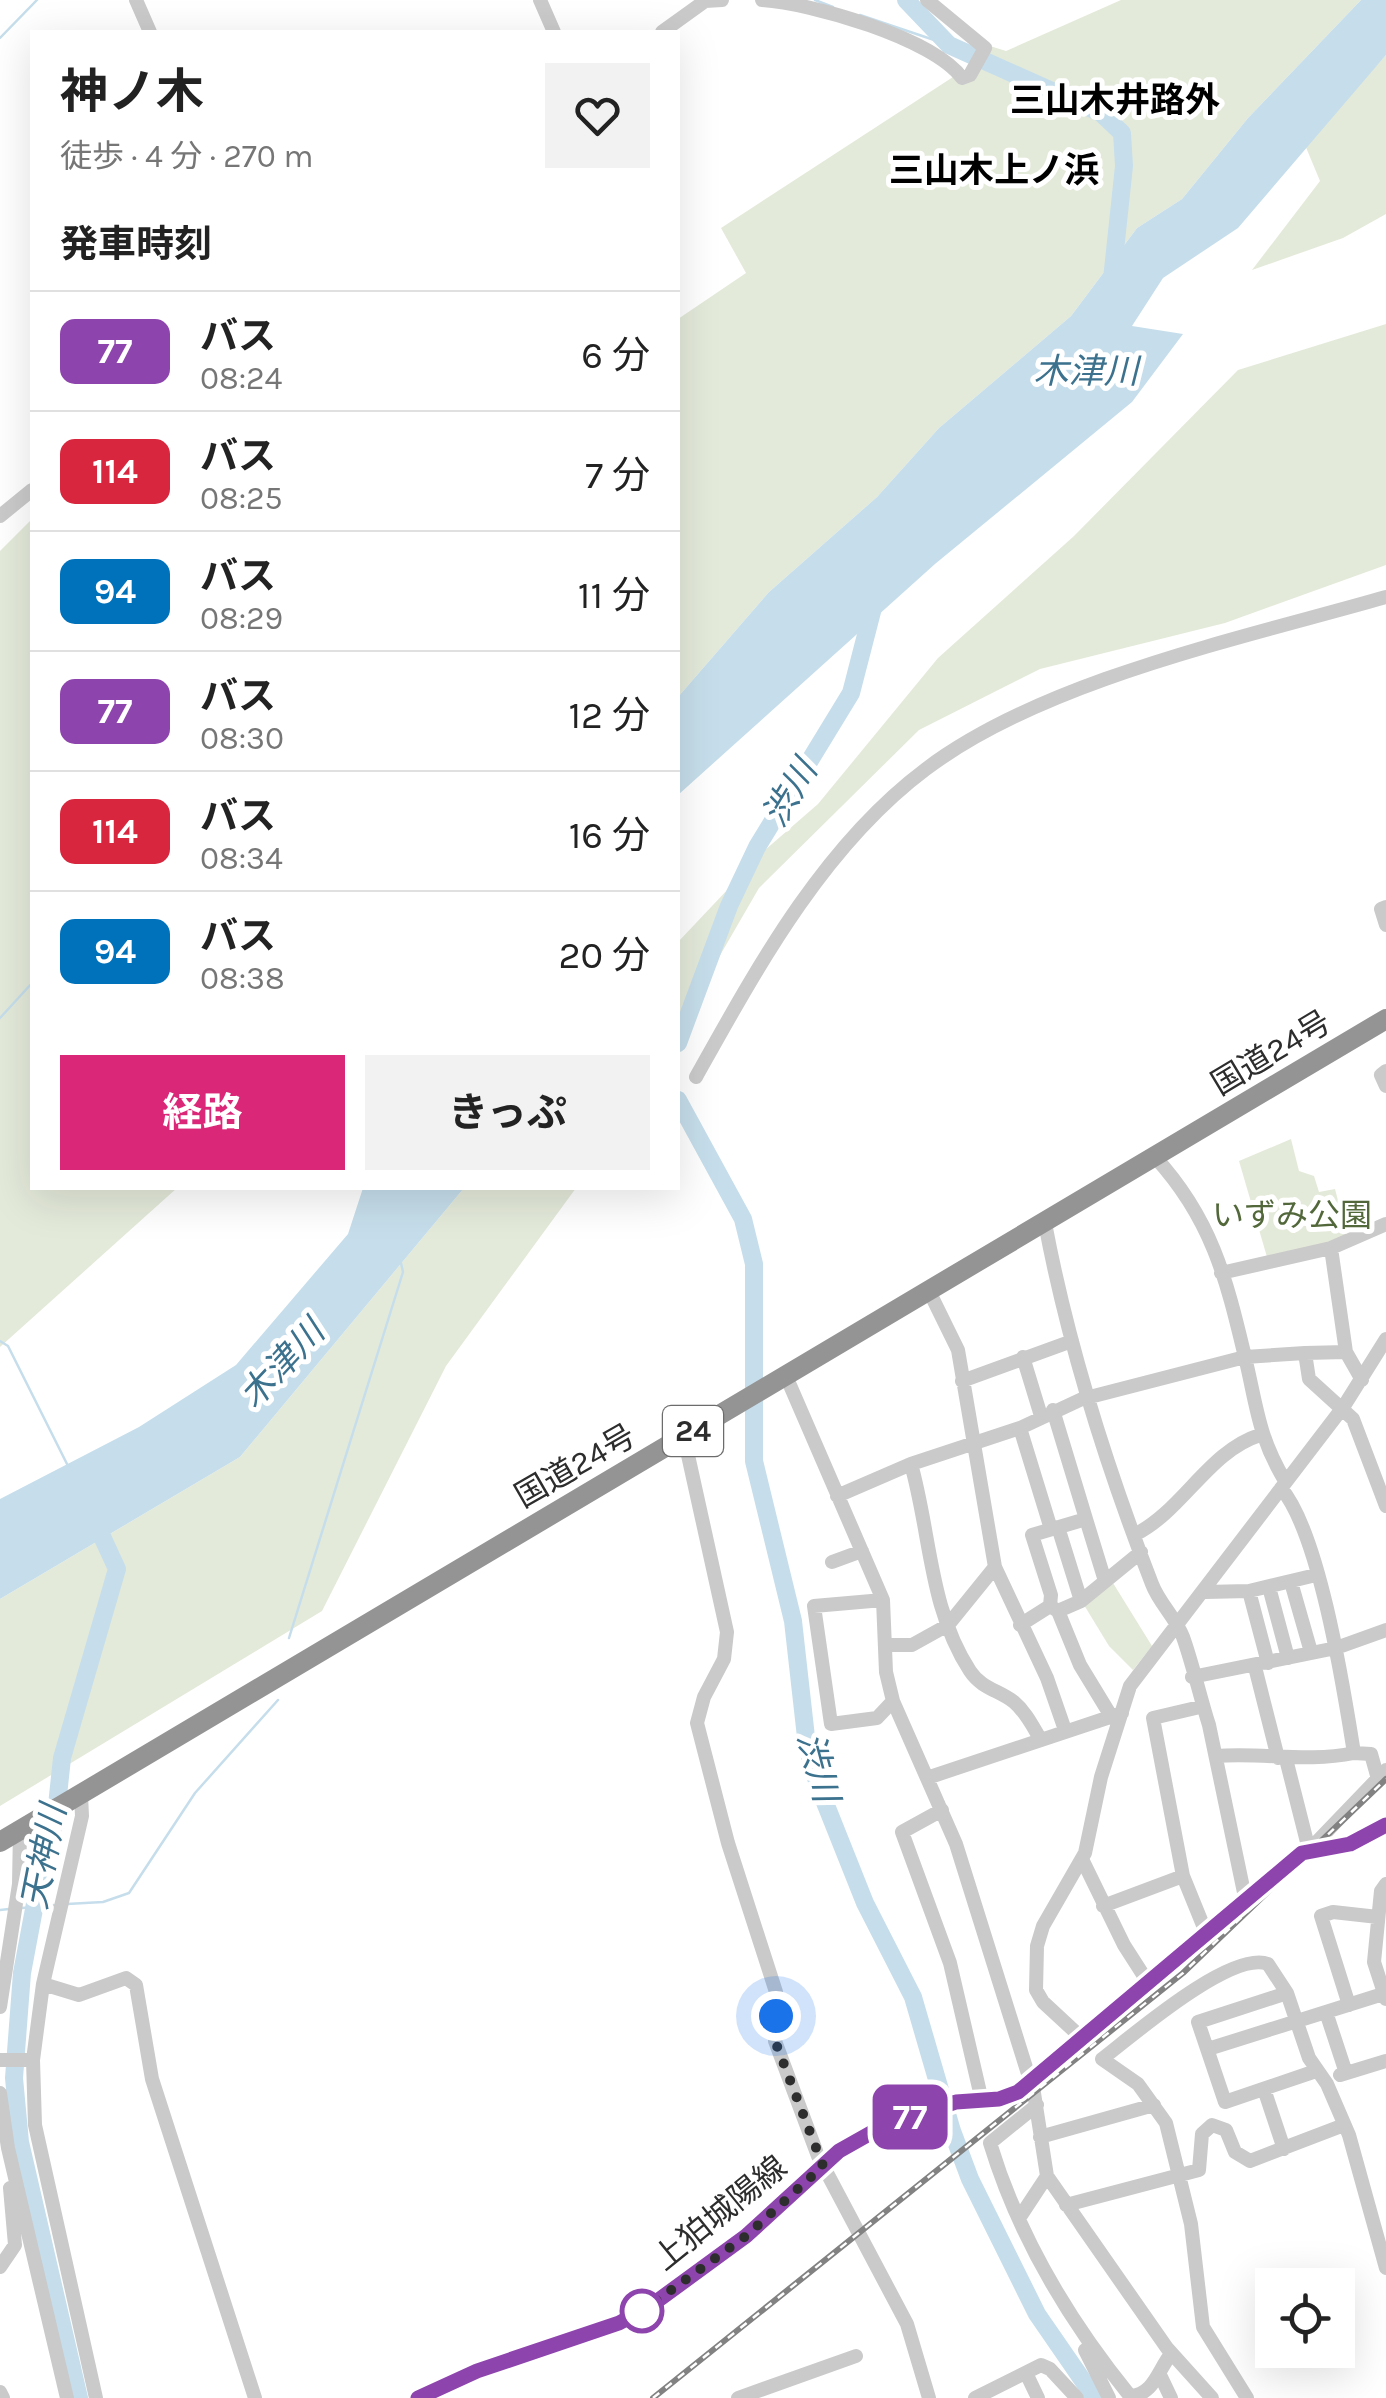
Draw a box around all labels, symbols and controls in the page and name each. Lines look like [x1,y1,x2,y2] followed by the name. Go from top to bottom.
[545,63,650,168] button: heart
[60,64,204,120] text: 神ノ木
[1010,80,1220,121] district label: 三山木井路外
[60,138,313,175] text: 徒歩 · 4 分 · 270 m
[889,150,1099,191] district label: 三山木上ノ浜
[60,222,212,267] text: 発車時刻
[200,314,276,359] text: バス
[98,331,132,372] text: 77
[581,333,650,378] text: 6 分
[1033,351,1142,392] water label: 木津川
[200,360,282,397] text: 08:24
[200,434,276,479] text: バス
[92,451,138,492] text: 114
[585,453,650,498] text: 7 分
[200,480,283,517] text: 08:25
[200,554,276,599] text: バス
[94,571,136,612] text: 94
[578,573,650,618] text: 11 分
[200,600,283,637] text: 08:29
[200,674,276,719] text: バス
[98,691,132,732] text: 77
[568,693,650,738] text: 12 分
[200,720,284,757] text: 08:30
[754,749,828,834] water label: 渋川
[200,794,276,839] text: バス
[92,811,138,852] text: 114
[569,813,650,858] text: 16 分
[200,840,283,877] text: 08:34
[200,914,276,959] text: バス
[94,931,136,972] text: 94
[558,933,650,978] text: 20 分
[200,960,285,997] text: 08:38
[1205,1003,1337,1103] street label: 国道24号
[60,1055,345,1170] button: 経路
[365,1055,650,1170] button: きっぷ
[1212,1197,1372,1234] park label: いずみ公園
[231,1309,336,1416] water label: 木津川
[663,1406,723,1456] road number: 24
[508,1417,642,1515] street label: 国道24号
[789,1728,848,1810] water label: 渋川
[14,1798,75,1912] water label: 天神川
[751,1991,801,2041] your location
[865,2084,955,2150] line badge: 77
[893,2097,927,2138] text: 77
[646,2148,794,2278] street label: 上狛城陽線
[1255,2268,1355,2368] map controls
[1255,2268,1355,2368] button: locate
[621,2290,663,2332] unlabelled marker

